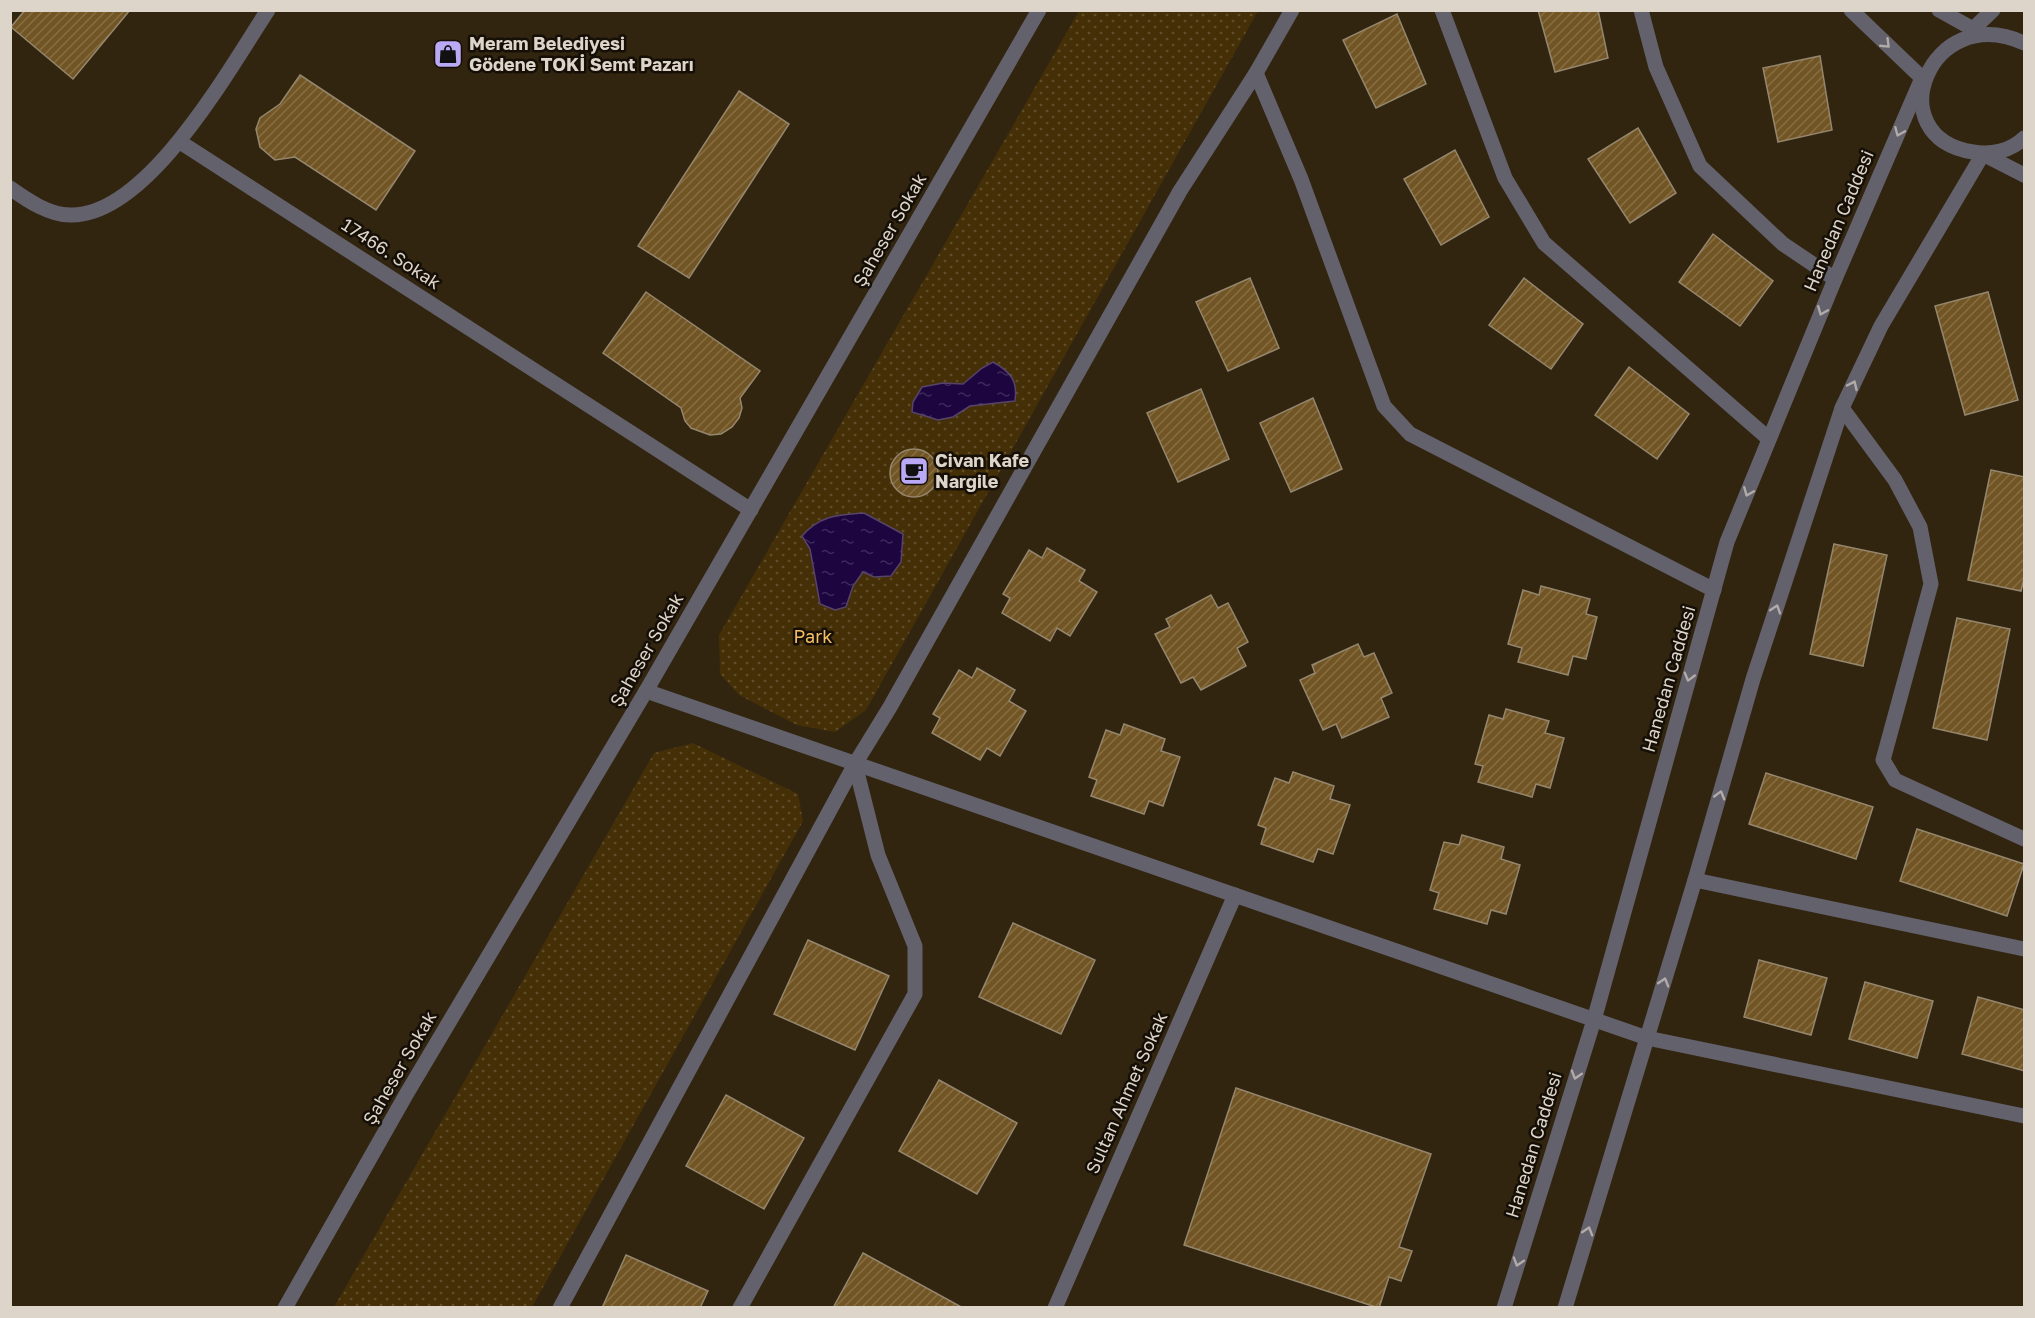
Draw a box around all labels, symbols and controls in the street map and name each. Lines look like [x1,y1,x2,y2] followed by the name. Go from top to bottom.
[469,32,694,75] place label: Meram Belediyesi Gödene TOKİ Semt Pazarı
[1879,37,1890,48] one-way arrow
[432,38,464,70] shop icon: Meram Belediyesi Gödene TOKİ Semt Pazarı
[1894,126,1906,137] one-way arrow
[1798,147,1878,295] street label: Hanedan Caddesi
[848,169,931,290] street label: Şaheser Sokak
[338,213,445,293] street label: 17466. Sokak
[1817,305,1829,316] one-way arrow
[1846,380,1858,391] one-way arrow
[935,449,1030,492] place label: Civan Kafe Nargile
[898,455,930,487] cafe icon: Civan Kafe Nargile
[1743,485,1755,496] one-way arrow
[605,589,688,710] street label: Şaheser Sokak
[1637,603,1699,755] street label: Hanedan Caddesi
[1769,604,1782,615] one-way arrow
[794,625,832,647] park label: Park
[1684,672,1697,682] one-way arrow
[1713,790,1725,801] one-way arrow
[1657,977,1669,988] one-way arrow
[358,1007,441,1128] street label: Şaheser Sokak
[1081,1008,1172,1177] street label: Sultan Ahmet Sokak
[1500,1069,1566,1220] street label: Hanedan Caddesi
[1571,1069,1583,1080] one-way arrow
[1581,1226,1593,1237] one-way arrow
[1513,1256,1525,1267] one-way arrow

